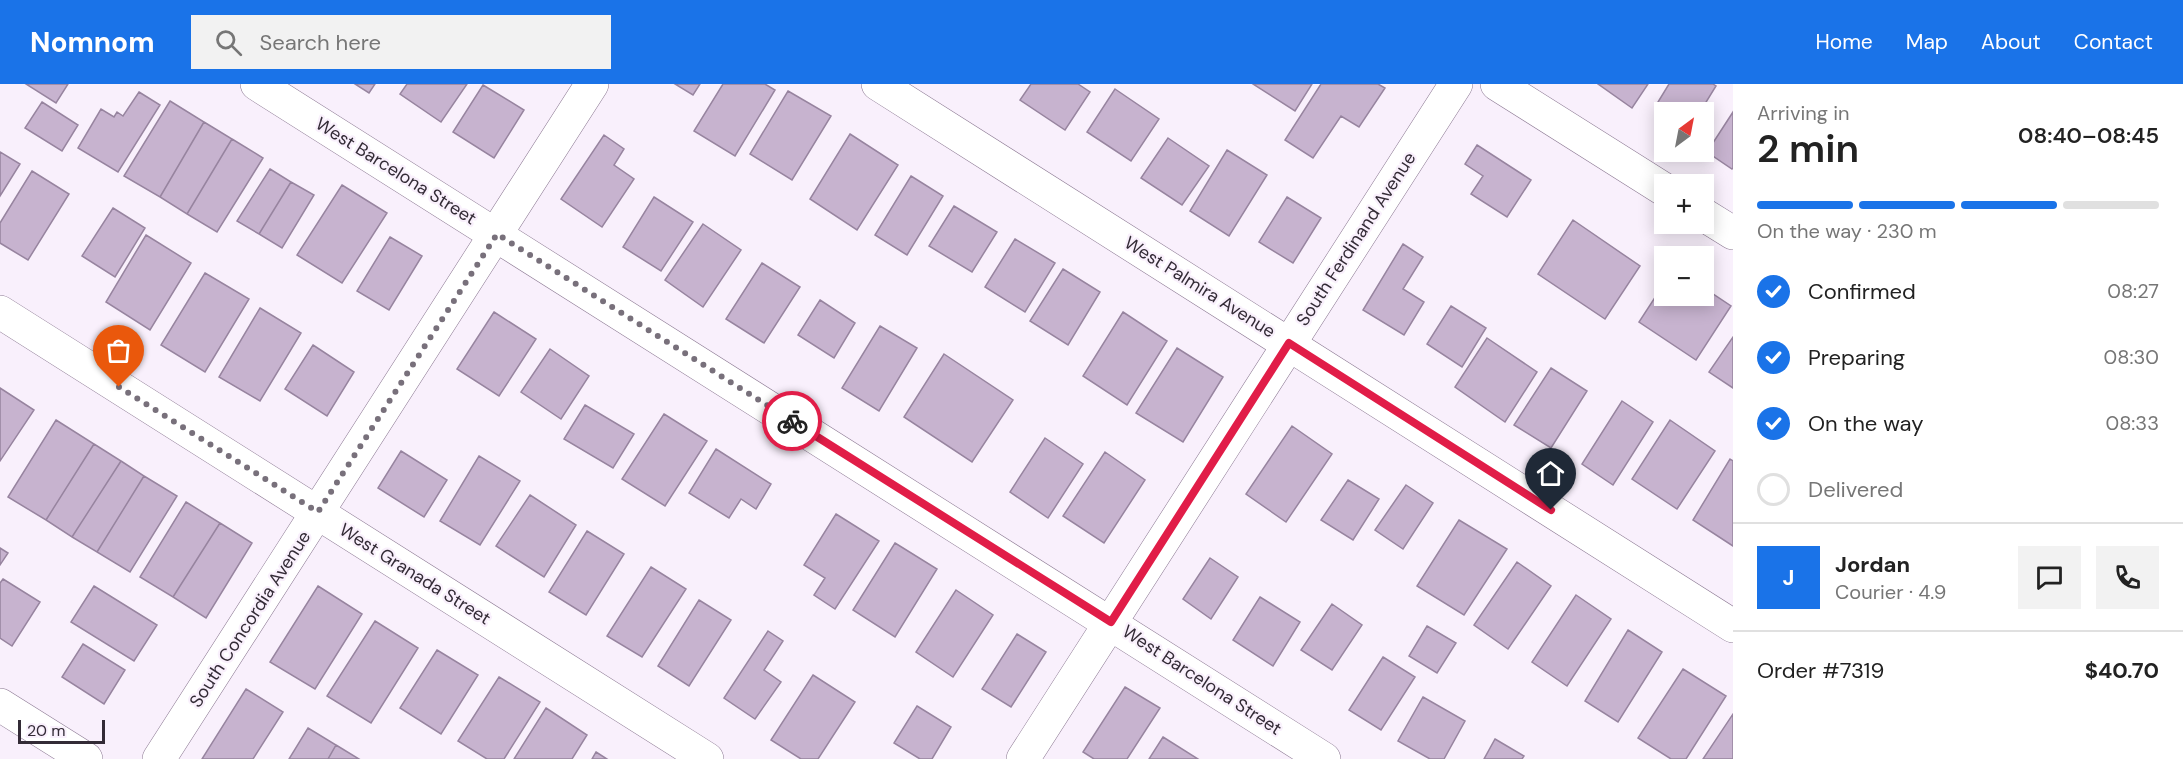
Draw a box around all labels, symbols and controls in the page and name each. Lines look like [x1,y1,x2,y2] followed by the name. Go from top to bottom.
[191,15,611,69] search box
[30,24,155,61] text: Nomnom
[212,26,245,59] icon: search
[260,28,381,57] text: Search here
[1815,28,1873,56] text: Home
[1906,28,1948,56] text: Map
[1981,28,2041,56] text: About
[2074,28,2153,56] text: Contact
[1757,100,1849,126] text: Arriving in
[1654,102,1714,162] north arrow
[1654,102,1714,306] map controls
[311,112,481,230] street label: West Barcelona Street
[2018,121,2159,150] text: 08:40–08:45
[1757,123,1859,174] text: 2 min
[1291,147,1421,331] street label: South Ferdinand Avenue
[1654,174,1714,234] button: +
[1757,218,1937,244] text: On the way · 230 m
[1120,231,1280,343] street label: West Palmira Avenue
[1654,246,1714,306] button: −
[1757,275,1790,308] icon: check
[1808,277,1916,306] text: Confirmed
[2107,278,2159,304] text: 08:27
[93,325,144,387] pin
[102,334,135,367] icon: bag
[1757,341,1790,374] icon: check
[1808,343,1905,372] text: Preparing
[2104,344,2159,370] text: 08:30
[762,391,822,451] courier
[776,405,809,438] icon: bike
[1757,407,1790,440] icon: check
[1808,409,1923,438] text: On the way
[2105,410,2159,436] text: 08:33
[1525,448,1576,510] pin
[1534,457,1567,490] icon: home
[1808,475,1903,504] text: Delivered
[335,518,495,630] street label: West Granada Street
[184,526,316,712] street label: South Concordia Avenue
[2018,546,2081,609] button: chat
[2096,546,2159,609] button: phone
[1835,550,1910,579] text: Jordan
[1783,563,1794,592] text: J
[1835,579,1946,605] text: Courier · 4.9
[1118,619,1286,741] street label: West Barcelona Street
[1757,656,1884,685] text: Order #7319
[2085,656,2159,685] text: $40.70
[18,717,105,744] scale bar
[27,720,66,741] text: 20 m

